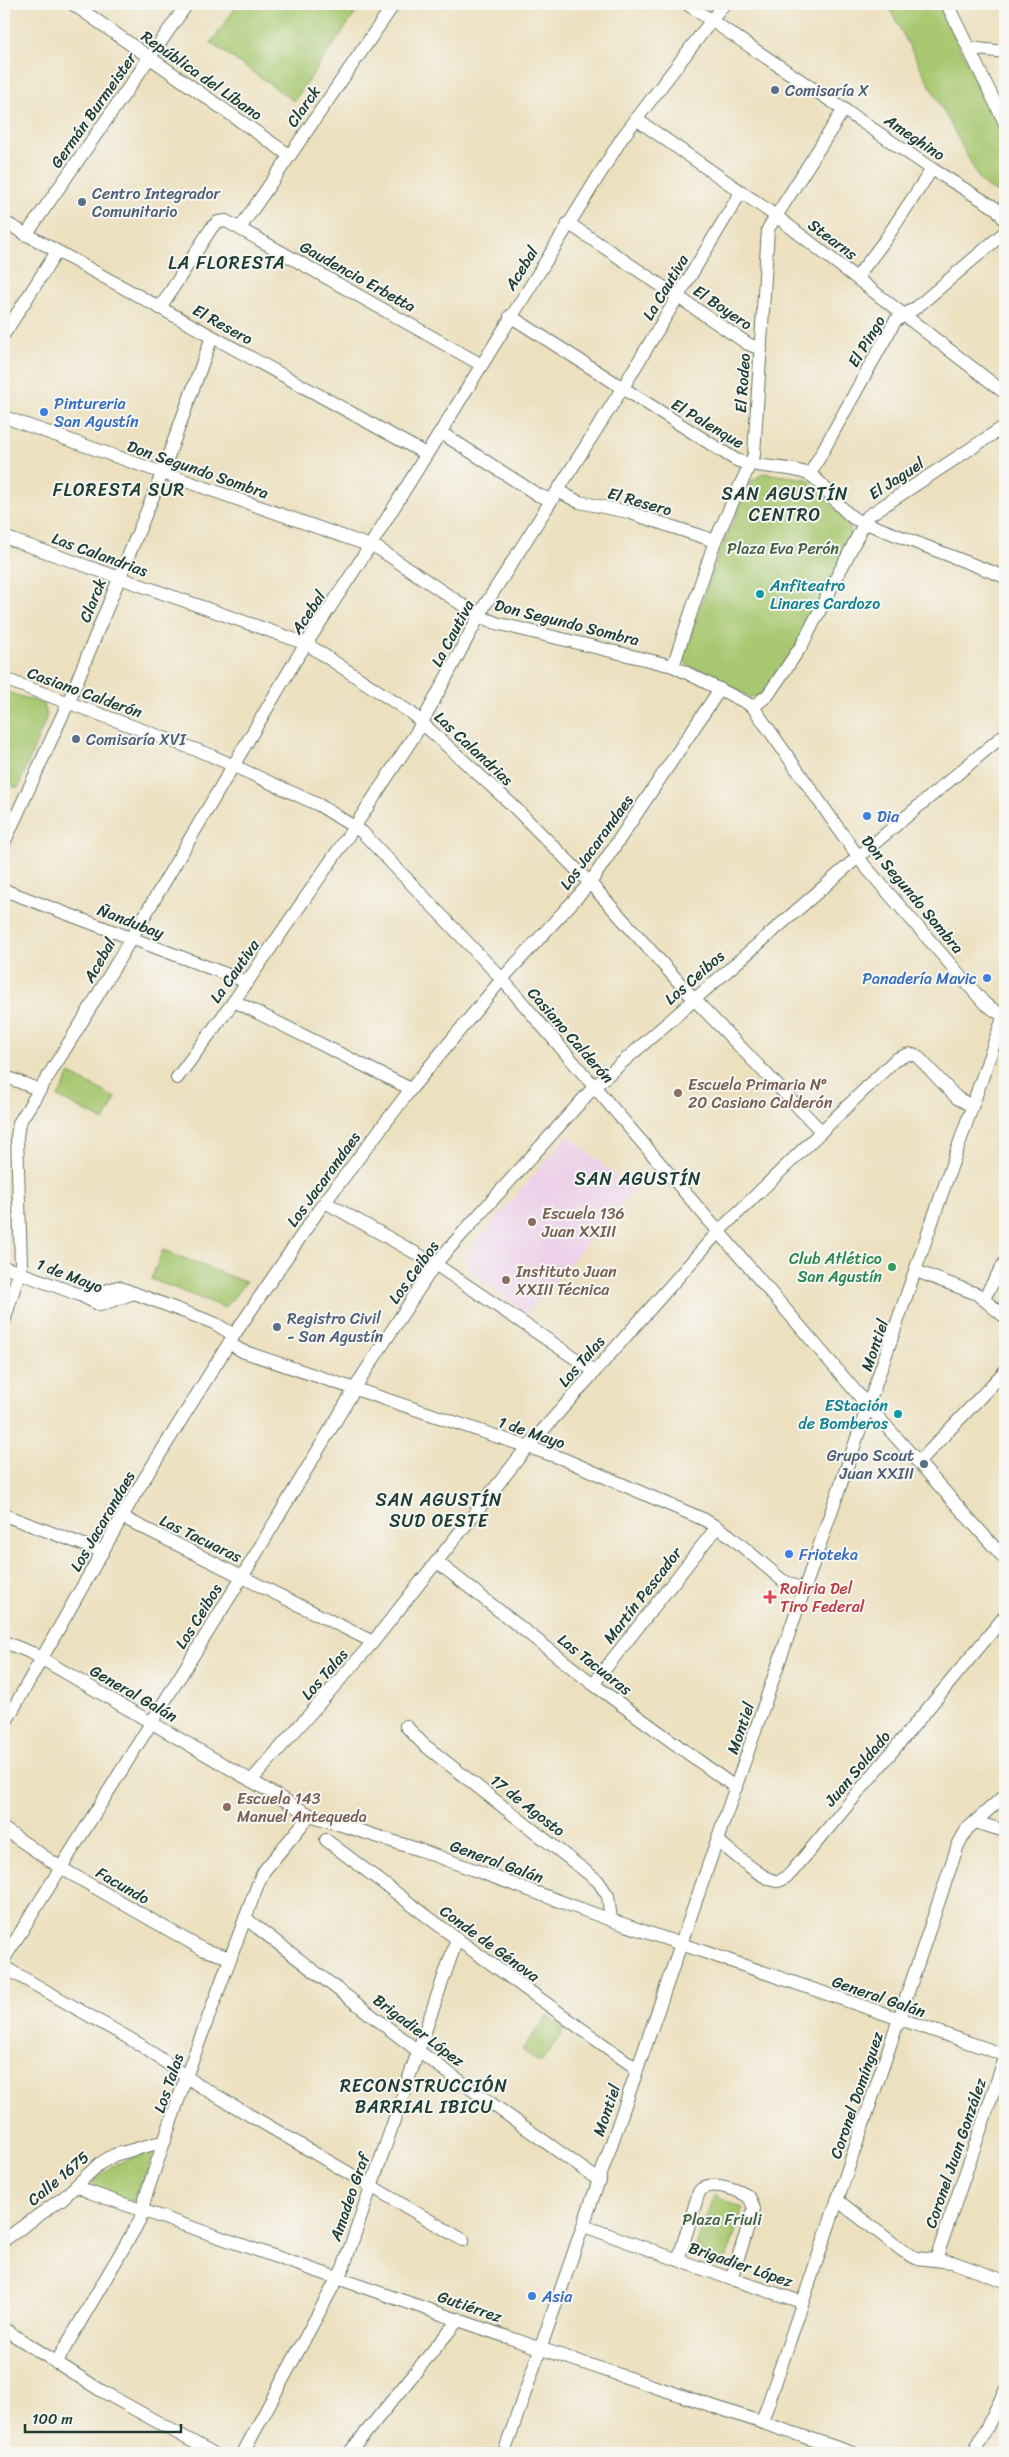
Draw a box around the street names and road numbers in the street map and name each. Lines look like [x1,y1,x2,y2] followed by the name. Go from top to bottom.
[135,22,269,128] street label: República del Líbano
[42,45,145,174] street label: Germán Burmeister
[278,79,329,133] street label: Clarck
[877,106,951,169] street label: Ameghino
[802,211,864,268] street label: Stearns
[294,232,421,320] street label: Gaudencio Erbetta
[496,240,547,297] street label: Acebal
[634,248,697,326] street label: La Cautiva
[687,277,759,338] street label: El Boyero
[187,296,259,353] street label: El Resero
[839,310,893,373] street label: El Pingo
[726,352,759,414] street label: El Rodeo
[665,390,750,457] street label: El Palenque
[123,432,273,507] street label: Don Segundo Sombra
[862,449,931,507] street label: El Jaguel
[604,479,675,524] street label: El Resero
[48,524,152,585] street label: Las Calandrias
[70,573,115,627] street label: Clarck
[282,584,334,641] street label: Acebal
[491,590,642,655] street label: Don Segundo Sombra
[422,593,483,672] street label: La Cautiva
[23,658,147,727] street label: Casiano Calderón
[427,704,521,793] street label: Las Calandrias
[552,788,641,896] street label: Los Jacarandaes
[854,828,971,960] street label: Don Segundo Sombra
[93,895,169,948] street label: Ñandubay
[74,932,124,989] street label: Acebal
[202,932,268,1010] street label: La Cautiva
[657,942,732,1012] street label: Los Ceibos
[520,980,621,1091] street label: Casiano Calderón
[279,1125,368,1233] street label: Los Jacarandaes
[380,1234,447,1310] street label: Los Ceibos
[32,1250,107,1301] street label: 1 de Mayo
[852,1315,897,1375] street label: Montiel
[550,1328,613,1394] street label: Los Talas
[494,1408,569,1457] street label: 1 de Mayo
[62,1465,143,1577] street label: Los Jacarandaes
[155,1506,248,1571] street label: Las Tacuaras
[595,1539,690,1650] street label: Martín Pescador
[167,1577,230,1655] street label: Los Ceibos
[551,1626,639,1703] street label: Las Tacuaras
[293,1641,356,1707] street label: Los Talas
[84,1656,184,1731] street label: General Galán
[718,1698,763,1758] street label: Montiel
[816,1724,898,1814] street label: Juan Soldado
[484,1767,572,1844] street label: 17 de Agosto
[446,1831,548,1892] street label: General Galán
[90,1858,155,1913] street label: Facundo
[433,1897,547,1990] street label: Conde de Génova
[828,1967,930,2026] street label: General Galán
[367,1986,471,2075] street label: Brigadier López
[821,2027,892,2163] street label: Coronel Domínguez
[145,2049,192,2117] street label: Los Talas
[916,2074,995,2232] street label: Coronel Juan González
[584,2080,629,2140] street label: Montiel
[21,2143,96,2213] street label: Calle 1675
[321,2148,379,2246] street label: Amadeo Graf
[685,2233,797,2296] street label: Brigadier López
[434,2282,506,2331] street label: Gutiérrez

